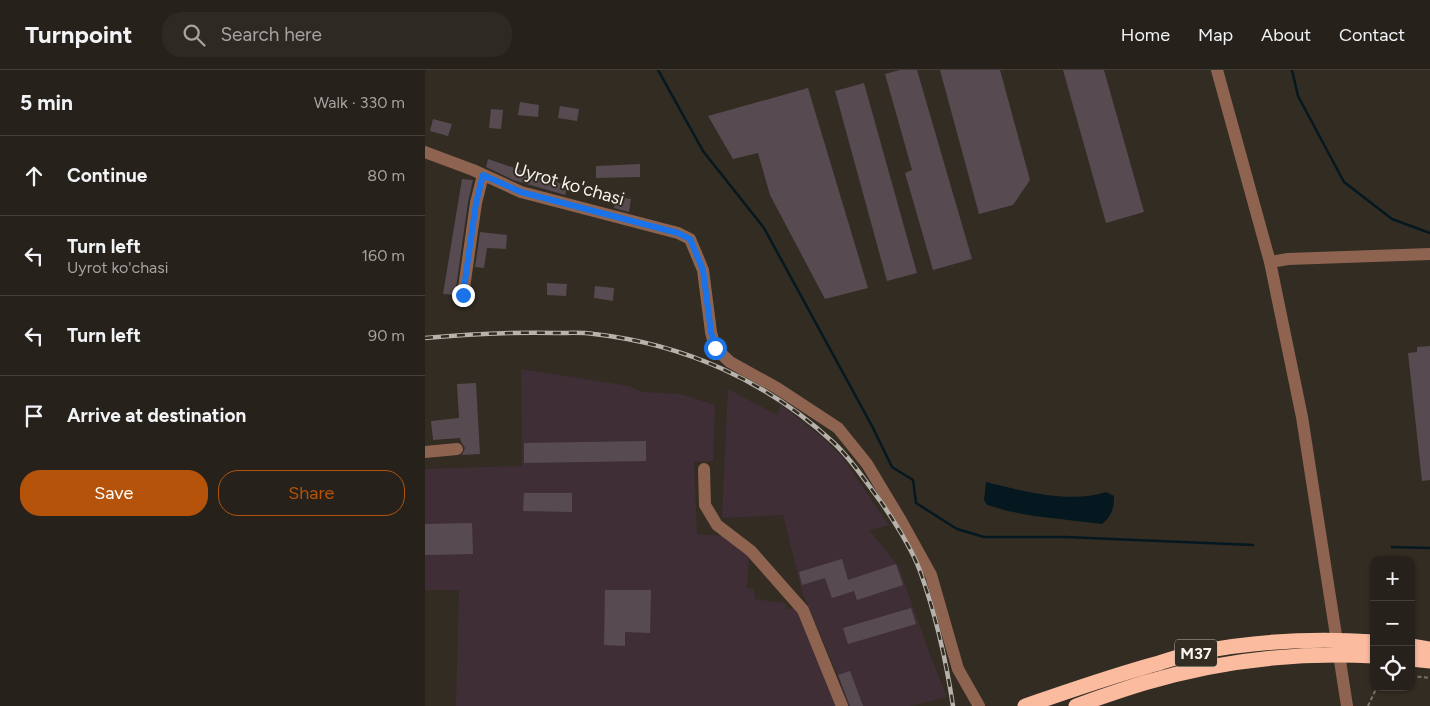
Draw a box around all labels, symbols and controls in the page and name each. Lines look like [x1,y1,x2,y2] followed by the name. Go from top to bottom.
[162,12,512,57] search box
[25,20,132,49] text: Turnpoint
[180,21,208,49] icon: search
[220,23,322,46] text: Search here
[1121,24,1170,46] text: Home
[1198,24,1233,46] text: Map
[1261,24,1311,46] text: About
[1339,24,1405,46] text: Contact
[20,90,73,115] text: 5 min
[314,93,405,112] text: Walk · 330 m
[511,158,627,210] street label: Uyrot ko'chasi
[20,162,48,190] icon: ahead
[67,164,147,187] text: Continue
[367,166,405,185] text: 80 m
[67,235,141,258] text: Turn left
[20,242,48,270] icon: left
[362,246,405,265] text: 160 m
[67,258,168,277] text: Uyrot ko'chasi
[452,284,475,307] route end
[20,322,48,350] icon: left
[67,324,141,347] text: Turn left
[368,326,405,345] text: 90 m
[704,337,727,360] route start
[20,402,48,430] icon: arrive
[67,404,246,427] text: Arrive at destination
[20,470,208,516] button: Save
[218,470,405,516] button: Share
[1370,556,1415,691] map controls
[1370,556,1415,601] button: +
[1370,601,1415,646] button: −
[1175,640,1217,666] road number: M37
[1370,646,1415,691] button: locate

